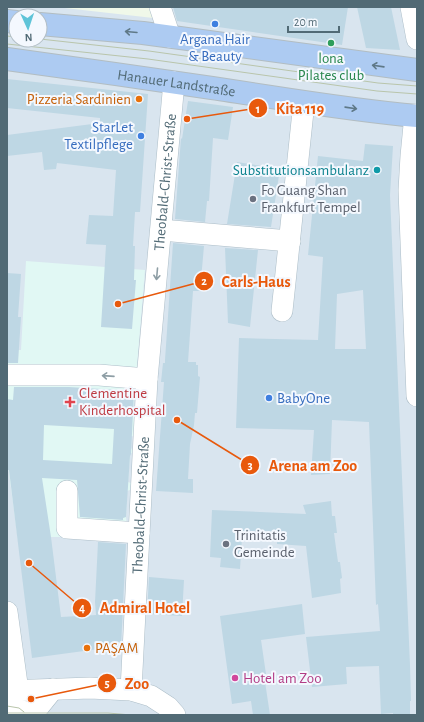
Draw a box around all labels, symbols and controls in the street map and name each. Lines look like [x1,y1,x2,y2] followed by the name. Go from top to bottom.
[8,8,48,48] north arrow
[288,8,339,34] scale bar
[294,16,317,28] text: 20 m
[210,19,220,29] marker: Argana Hair & Beauty
[125,29,138,36] one-way arrow
[24,32,33,43] text: N
[180,32,250,64] place label: Argana Hair & Beauty
[326,38,336,48] marker: lona Pilates club
[298,51,364,83] place label: lona Pilates club
[372,62,385,70] one-way arrow
[116,67,236,99] street label: Hanauer Landstraße
[27,92,131,107] place label: Pizzeria Sardinien
[134,94,144,104] marker: Pizzeria Sardinien
[248,94,332,122] callout: Kita 119
[276,101,324,117] text: Kita 119
[256,103,260,115] text: 1
[344,104,357,112] one-way arrow
[152,113,179,251] street label: Theobald-Christ-Straße
[64,120,133,152] place label: StarLet Textilpflege
[136,131,146,141] marker: StarLet Textilpflege
[233,163,369,178] place label: Substitutionsambulanz
[372,165,382,175] marker: Substitutionsambulanz
[261,183,361,215] place label: Fo Guang Shan Frankfurt Tempel
[248,194,258,204] marker: Fo Guang Shan Frankfurt Tempel
[153,267,160,280] one-way arrow
[194,267,299,295] callout: Carls-Haus
[221,274,291,290] text: Carls-Haus
[201,275,207,287] text: 2
[102,372,115,379] one-way arrow
[79,386,166,418] place label: Clementine Kinderhospital
[277,391,330,406] place label: BabyOne
[264,393,274,403] marker: BabyOne
[64,396,76,408] marker: Clementine Kinderhospital
[130,436,152,574] street label: Theobald-Christ-Straße
[240,451,365,479] callout: Arena am Zoo
[269,458,357,474] text: Arena am Zoo
[247,459,253,471] text: 3
[234,528,295,560] place label: Trinitatis Gemeinde
[221,539,231,549] marker: Trinitatis Gemeinde
[72,594,198,622] callout: Admiral Hotel
[100,600,190,616] text: Admiral Hotel
[79,602,85,614] text: 4
[95,641,138,656] place label: PAŞAM
[82,643,92,653] marker: PAŞAM
[97,669,157,697] callout: Zoo
[243,671,322,686] place label: Hotel am Zoo
[230,673,240,683] marker: Hotel am Zoo
[125,676,149,692] text: Zoo
[104,677,110,689] text: 5

